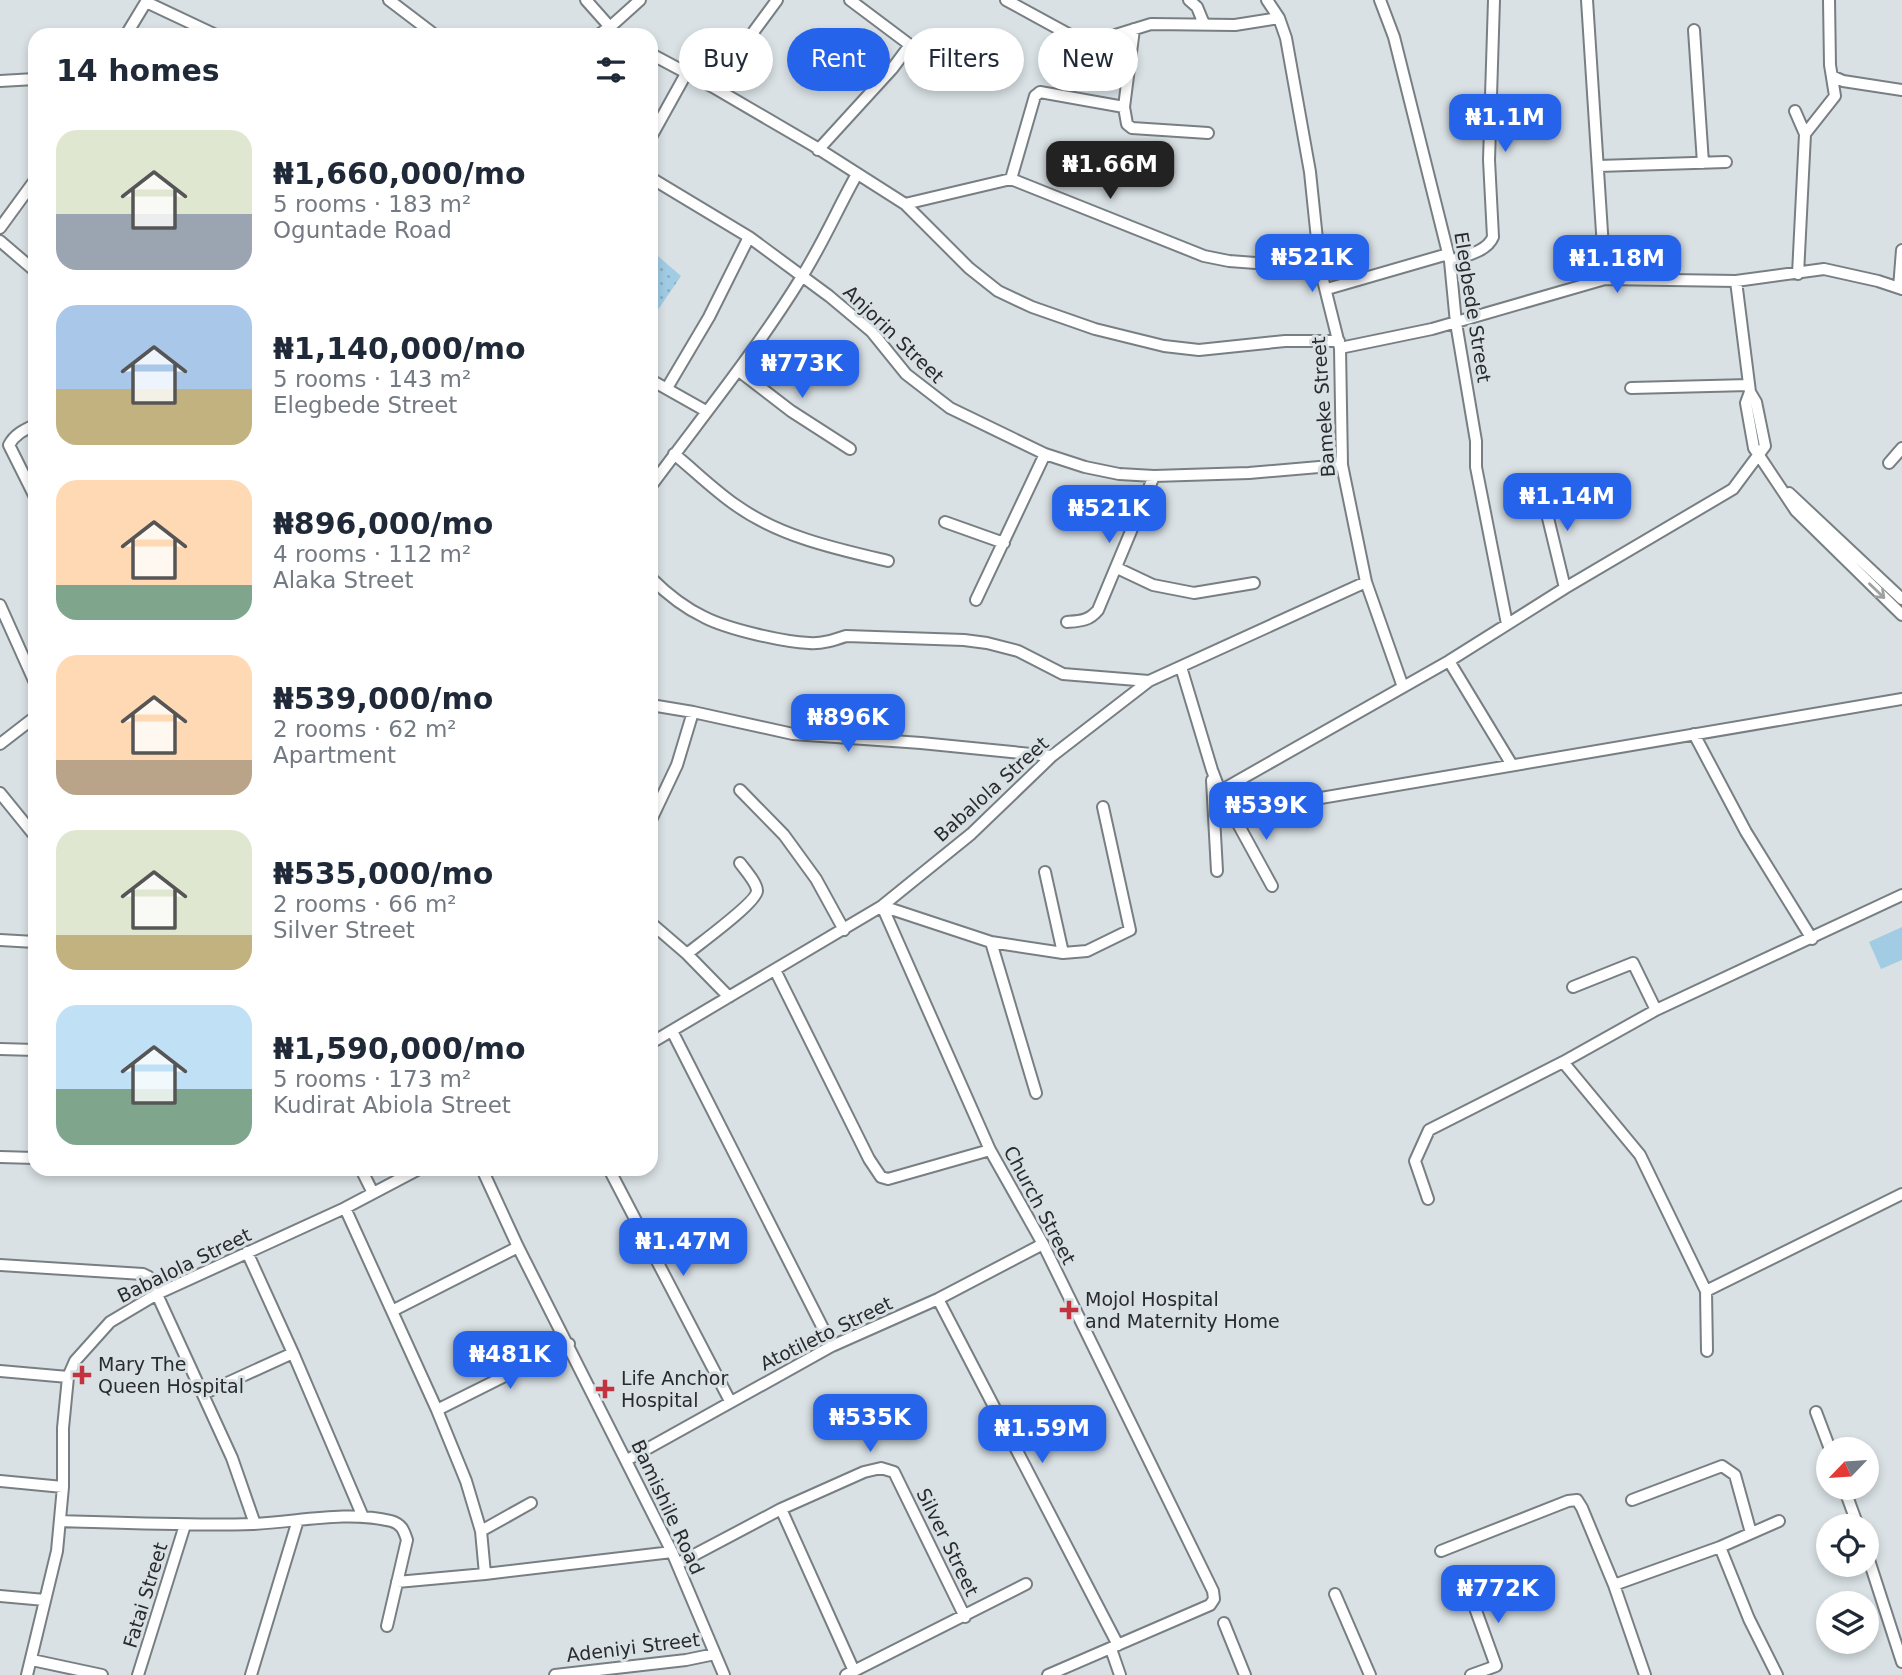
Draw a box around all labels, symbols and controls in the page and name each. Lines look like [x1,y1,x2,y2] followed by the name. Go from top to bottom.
[679,28,773,91] chip: Buy
[787,28,890,91] chip: Rent
[904,28,1024,91] chip: Filters
[1038,28,1138,91] chip: New
[592,51,630,89] icon: filters
[56,53,220,88] text: 14 homes
[1456,94,1554,154] pin: ₦1.1M
[1465,104,1545,130] text: ₦1.1M
[1053,142,1167,201] pin: ₦1.66M
[1062,151,1158,177] text: ₦1.66M
[273,156,526,191] text: ₦1,660,000/mo
[112,158,196,242] icon: home
[273,191,471,217] text: 5 rooms · 183 m²
[273,217,452,243] text: Oguntade Road
[1450,230,1496,384] street label: Elegbede Street
[1263,234,1361,294] pin: ₦521K
[1560,236,1674,295] pin: ₦1.18M
[1271,244,1353,270] text: ₦521K
[1569,245,1665,271] text: ₦1.18M
[839,281,949,387] street label: Anjorin Street
[273,331,526,366] text: ₦1,140,000/mo
[112,333,196,417] icon: home
[1307,336,1339,478] street label: Bameke Street
[753,340,851,400] pin: ₦773K
[761,350,843,376] text: ₦773K
[273,366,471,392] text: 5 rooms · 143 m²
[273,392,457,418] text: Elegbede Street
[1510,474,1624,533] pin: ₦1.14M
[1519,483,1615,509] text: ₦1.14M
[1060,486,1158,545] pin: ₦521K
[1068,495,1150,521] text: ₦521K
[273,506,493,541] text: ₦896,000/mo
[112,508,196,592] icon: home
[273,541,471,567] text: 4 rooms · 112 m²
[273,567,413,593] text: Alaka Street
[1868,582,1885,599] one-way arrow
[273,681,493,716] text: ₦539,000/mo
[112,683,196,767] icon: home
[799,694,897,754] pin: ₦896K
[807,704,889,730] text: ₦896K
[273,716,457,742] text: 2 rooms · 62 m²
[929,732,1053,846] street label: Babalola Street
[273,742,396,768] text: Apartment
[1217,782,1315,842] pin: ₦539K
[1225,792,1307,818] text: ₦539K
[273,856,493,891] text: ₦535,000/mo
[112,858,196,942] icon: home
[273,891,457,917] text: 2 rooms · 66 m²
[273,917,415,943] text: Silver Street
[273,1031,526,1066] text: ₦1,590,000/mo
[112,1033,196,1117] icon: home
[273,1066,471,1092] text: 5 rooms · 173 m²
[273,1092,511,1118] text: Kudirat Abiola Street
[1000,1142,1080,1268] street label: Church Street
[626,1218,740,1278] pin: ₦1.47M
[114,1223,254,1307] street label: Babalola Street
[635,1228,731,1254] text: ₦1.47M
[1085,1288,1280,1332] place label: Mojol Hospital and Maternity Home
[756,1291,896,1375] street label: Atotileto Street
[1059,1300,1079,1320] marker: Mojol Hospital and Maternity Home
[461,1332,559,1391] pin: ₦481K
[469,1341,551,1367] text: ₦481K
[98,1353,244,1397] place label: Mary The Queen Hospital
[72,1365,92,1385] marker: Mary The Queen Hospital
[621,1367,728,1411] place label: Life Anchor Hospital
[595,1379,615,1399] marker: Life Anchor Hospital
[821,1394,919,1454] pin: ₦535K
[829,1404,911,1430] text: ₦535K
[985,1406,1099,1465] pin: ₦1.59M
[994,1415,1090,1441] text: ₦1.59M
[627,1436,709,1578] street label: Bamishile Road
[1816,1437,1880,1500] north arrow
[1816,1437,1879,1654] map controls
[912,1485,984,1599] street label: Silver Street
[1816,1514,1879,1577] button: locate
[119,1540,171,1650] street label: Fatai Street
[1449,1566,1547,1625] pin: ₦772K
[1457,1575,1539,1601] text: ₦772K
[1816,1591,1879,1654] button: layers
[565,1628,701,1666] street label: Adeniyi Street

